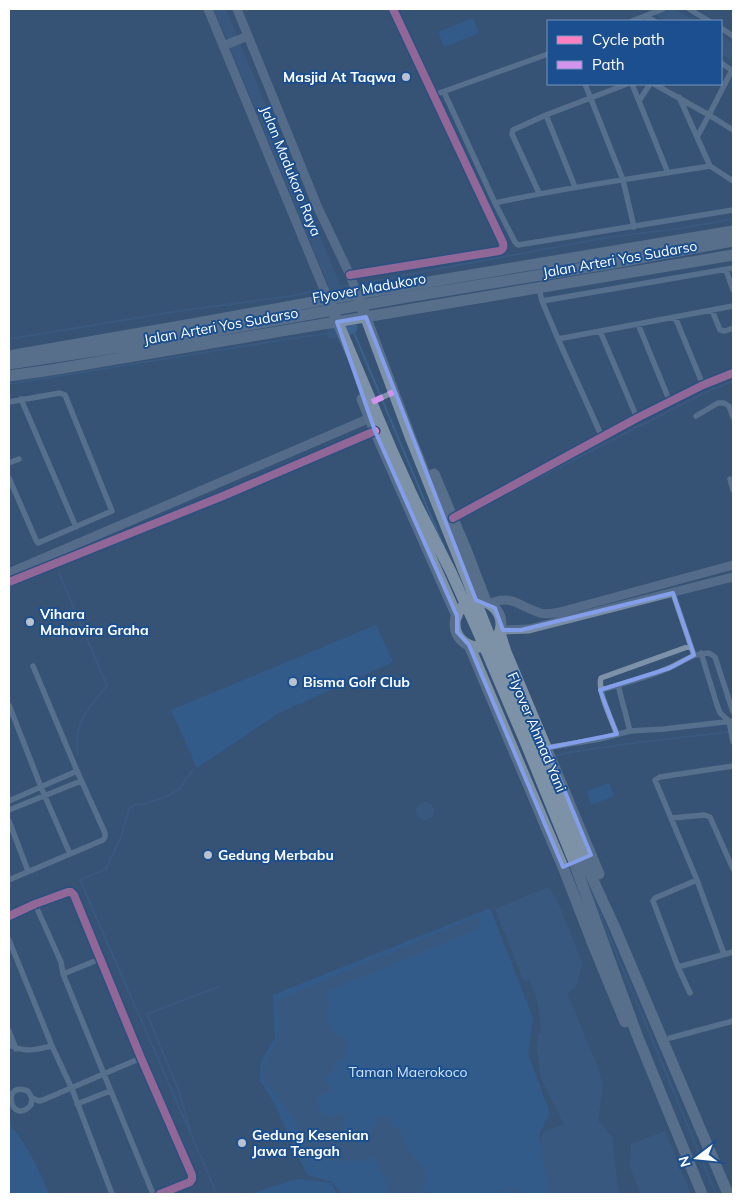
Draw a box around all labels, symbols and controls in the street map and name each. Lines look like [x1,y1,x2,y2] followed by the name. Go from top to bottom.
[547,20,722,85] legend
[592,30,665,49] text: Cycle path
[592,55,624,74] text: Path
[283,68,396,86] place label: Masjid At Taqwa
[400,71,412,83] marker: Masjid At Taqwa
[257,103,325,239] street label: Jalan Madukoro Raya
[541,237,699,281] street label: Jalan Arteri Yos Sudarso
[311,269,427,307] street label: Flyover Madukoro
[142,304,300,348] street label: Jalan Arteri Yos Sudarso
[39,605,149,639] place label: Vihara Mahavira Graha
[24,616,36,628] marker: Vihara Mahavira Graha
[504,669,570,795] street label: Flyover Ahmad Yani
[303,673,410,691] place label: Bisma Golf Club
[287,676,299,688] marker: Bisma Golf Club
[218,846,334,864] place label: Gedung Merbabu
[202,849,214,861] marker: Gedung Merbabu
[348,1063,468,1081] park label: Taman Maerokoco
[252,1126,369,1160] place label: Gedung Kesenian Jawa Tengah
[672,1133,722,1183] north arrow
[236,1137,248,1149] marker: Gedung Kesenian Jawa Tengah
[674,1154,695,1169] text: N

